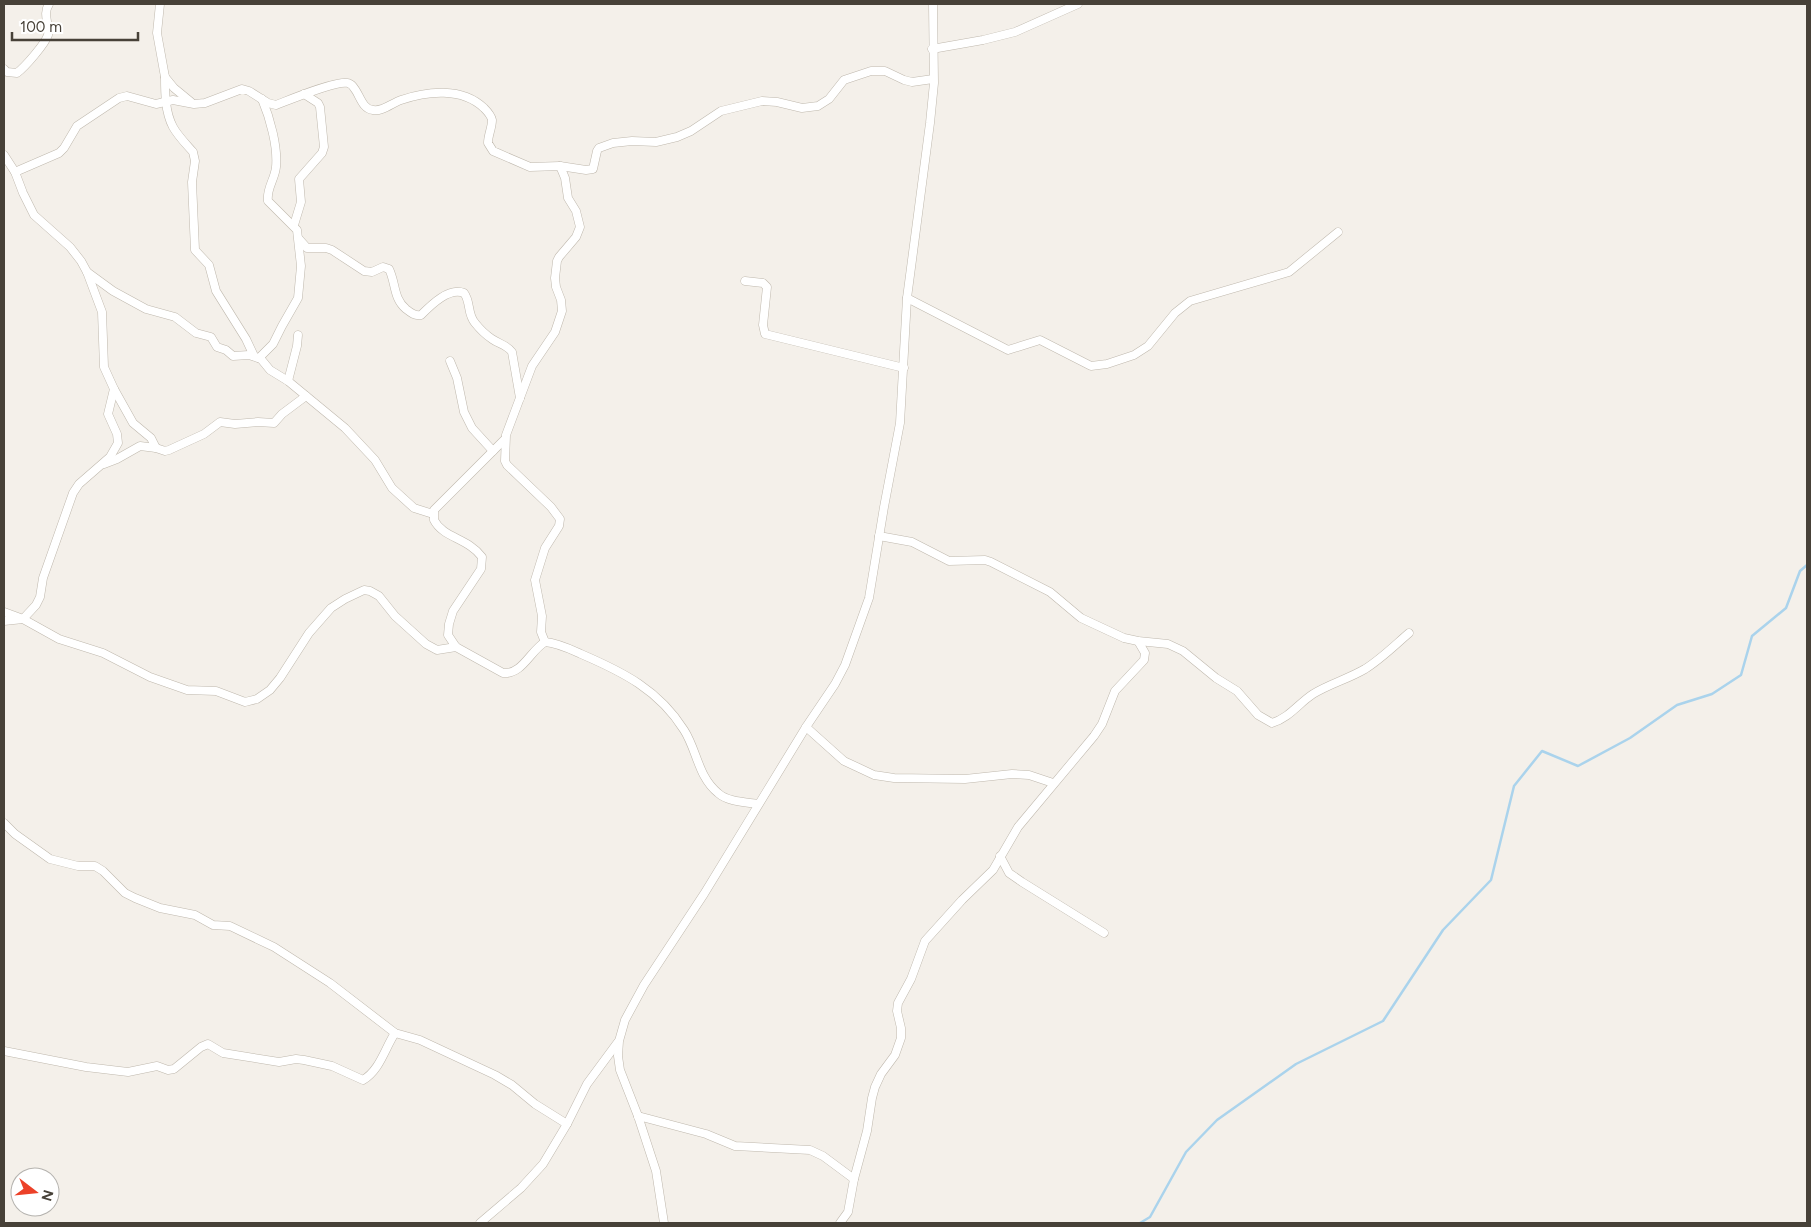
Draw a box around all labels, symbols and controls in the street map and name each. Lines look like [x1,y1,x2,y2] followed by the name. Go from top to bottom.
[12,10,139,42] scale bar
[20,18,62,36] text: 100 m
[10,1167,60,1217] north arrow
[37,1188,57,1203] text: N

